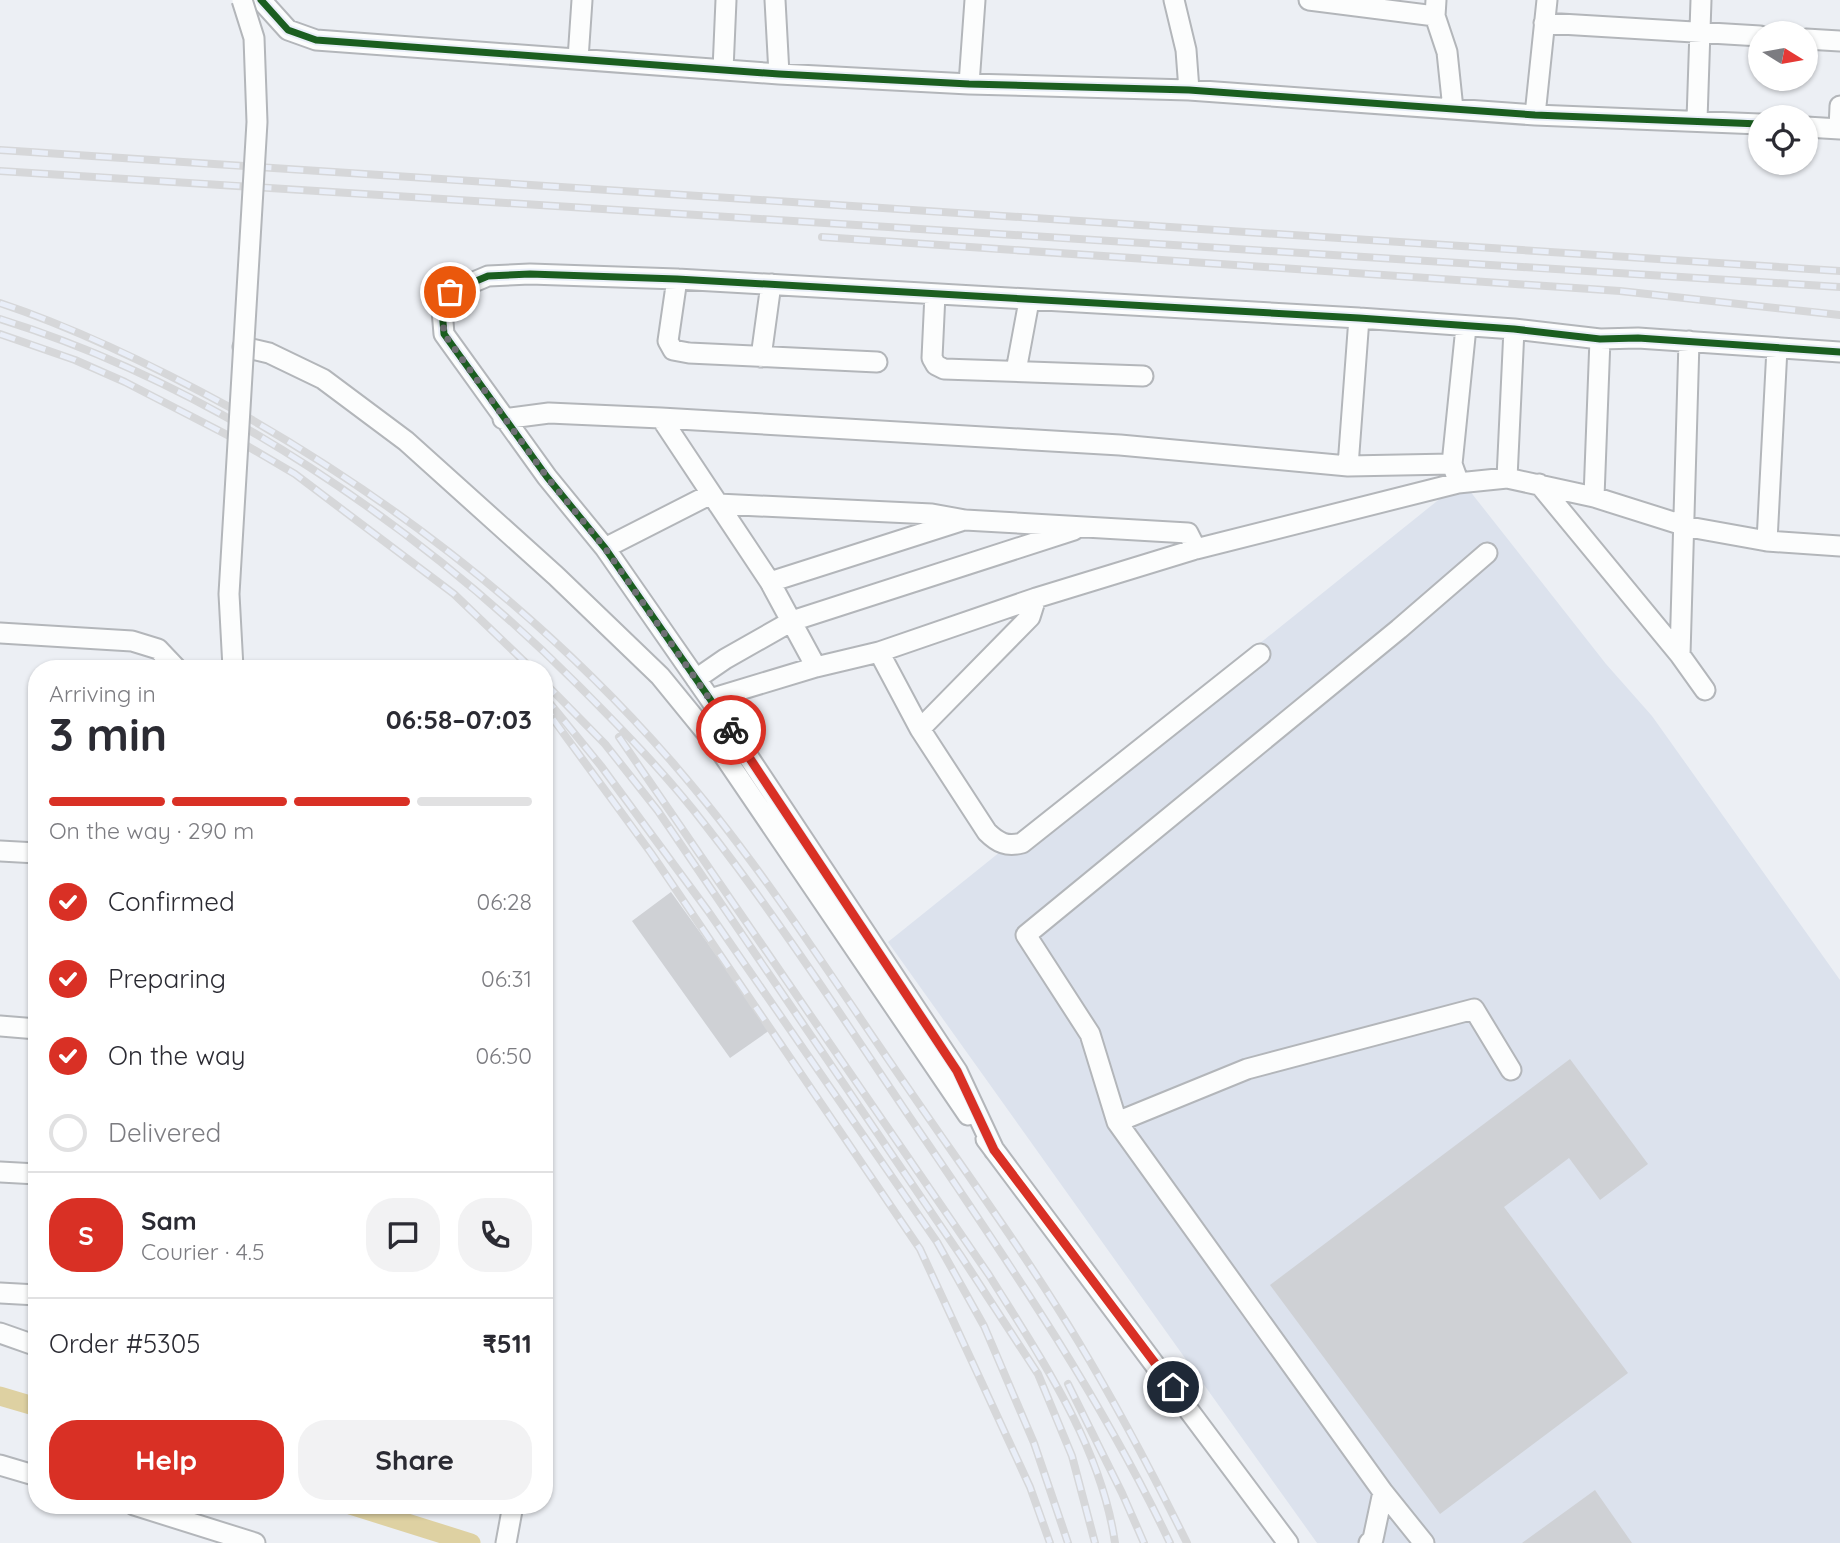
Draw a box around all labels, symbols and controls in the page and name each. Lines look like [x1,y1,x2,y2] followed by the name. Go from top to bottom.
[1748,21,1818,91] north arrow
[1748,21,1818,175] map controls
[1748,105,1818,175] button: locate
[420,262,480,322] pin
[431,273,469,311] icon: bag
[49,679,156,708] text: Arriving in
[696,695,766,765] courier
[386,703,532,736] text: 06:58–07:03
[49,705,167,763] text: 3 min
[712,711,750,749] icon: bike
[49,816,254,845] text: On the way · 290 m
[49,883,87,921] icon: check
[108,885,235,918] text: Confirmed
[476,887,532,916] text: 06:28
[49,960,87,998] icon: check
[108,962,226,995] text: Preparing
[481,964,532,993] text: 06:31
[49,1037,87,1075] icon: check
[108,1039,246,1072] text: On the way
[475,1041,532,1070] text: 06:50
[108,1116,221,1149] text: Delivered
[366,1198,440,1272] button: chat
[458,1198,532,1272] button: phone
[141,1204,197,1237] text: Sam
[78,1219,94,1252] text: S
[141,1237,265,1266] text: Courier · 4.5
[49,1327,200,1360] text: Order #5305
[482,1327,532,1360] text: ₹511
[1143,1357,1203,1417] pin
[1154,1368,1192,1406] icon: home
[49,1420,284,1500] button: Help
[298,1420,532,1500] button: Share

